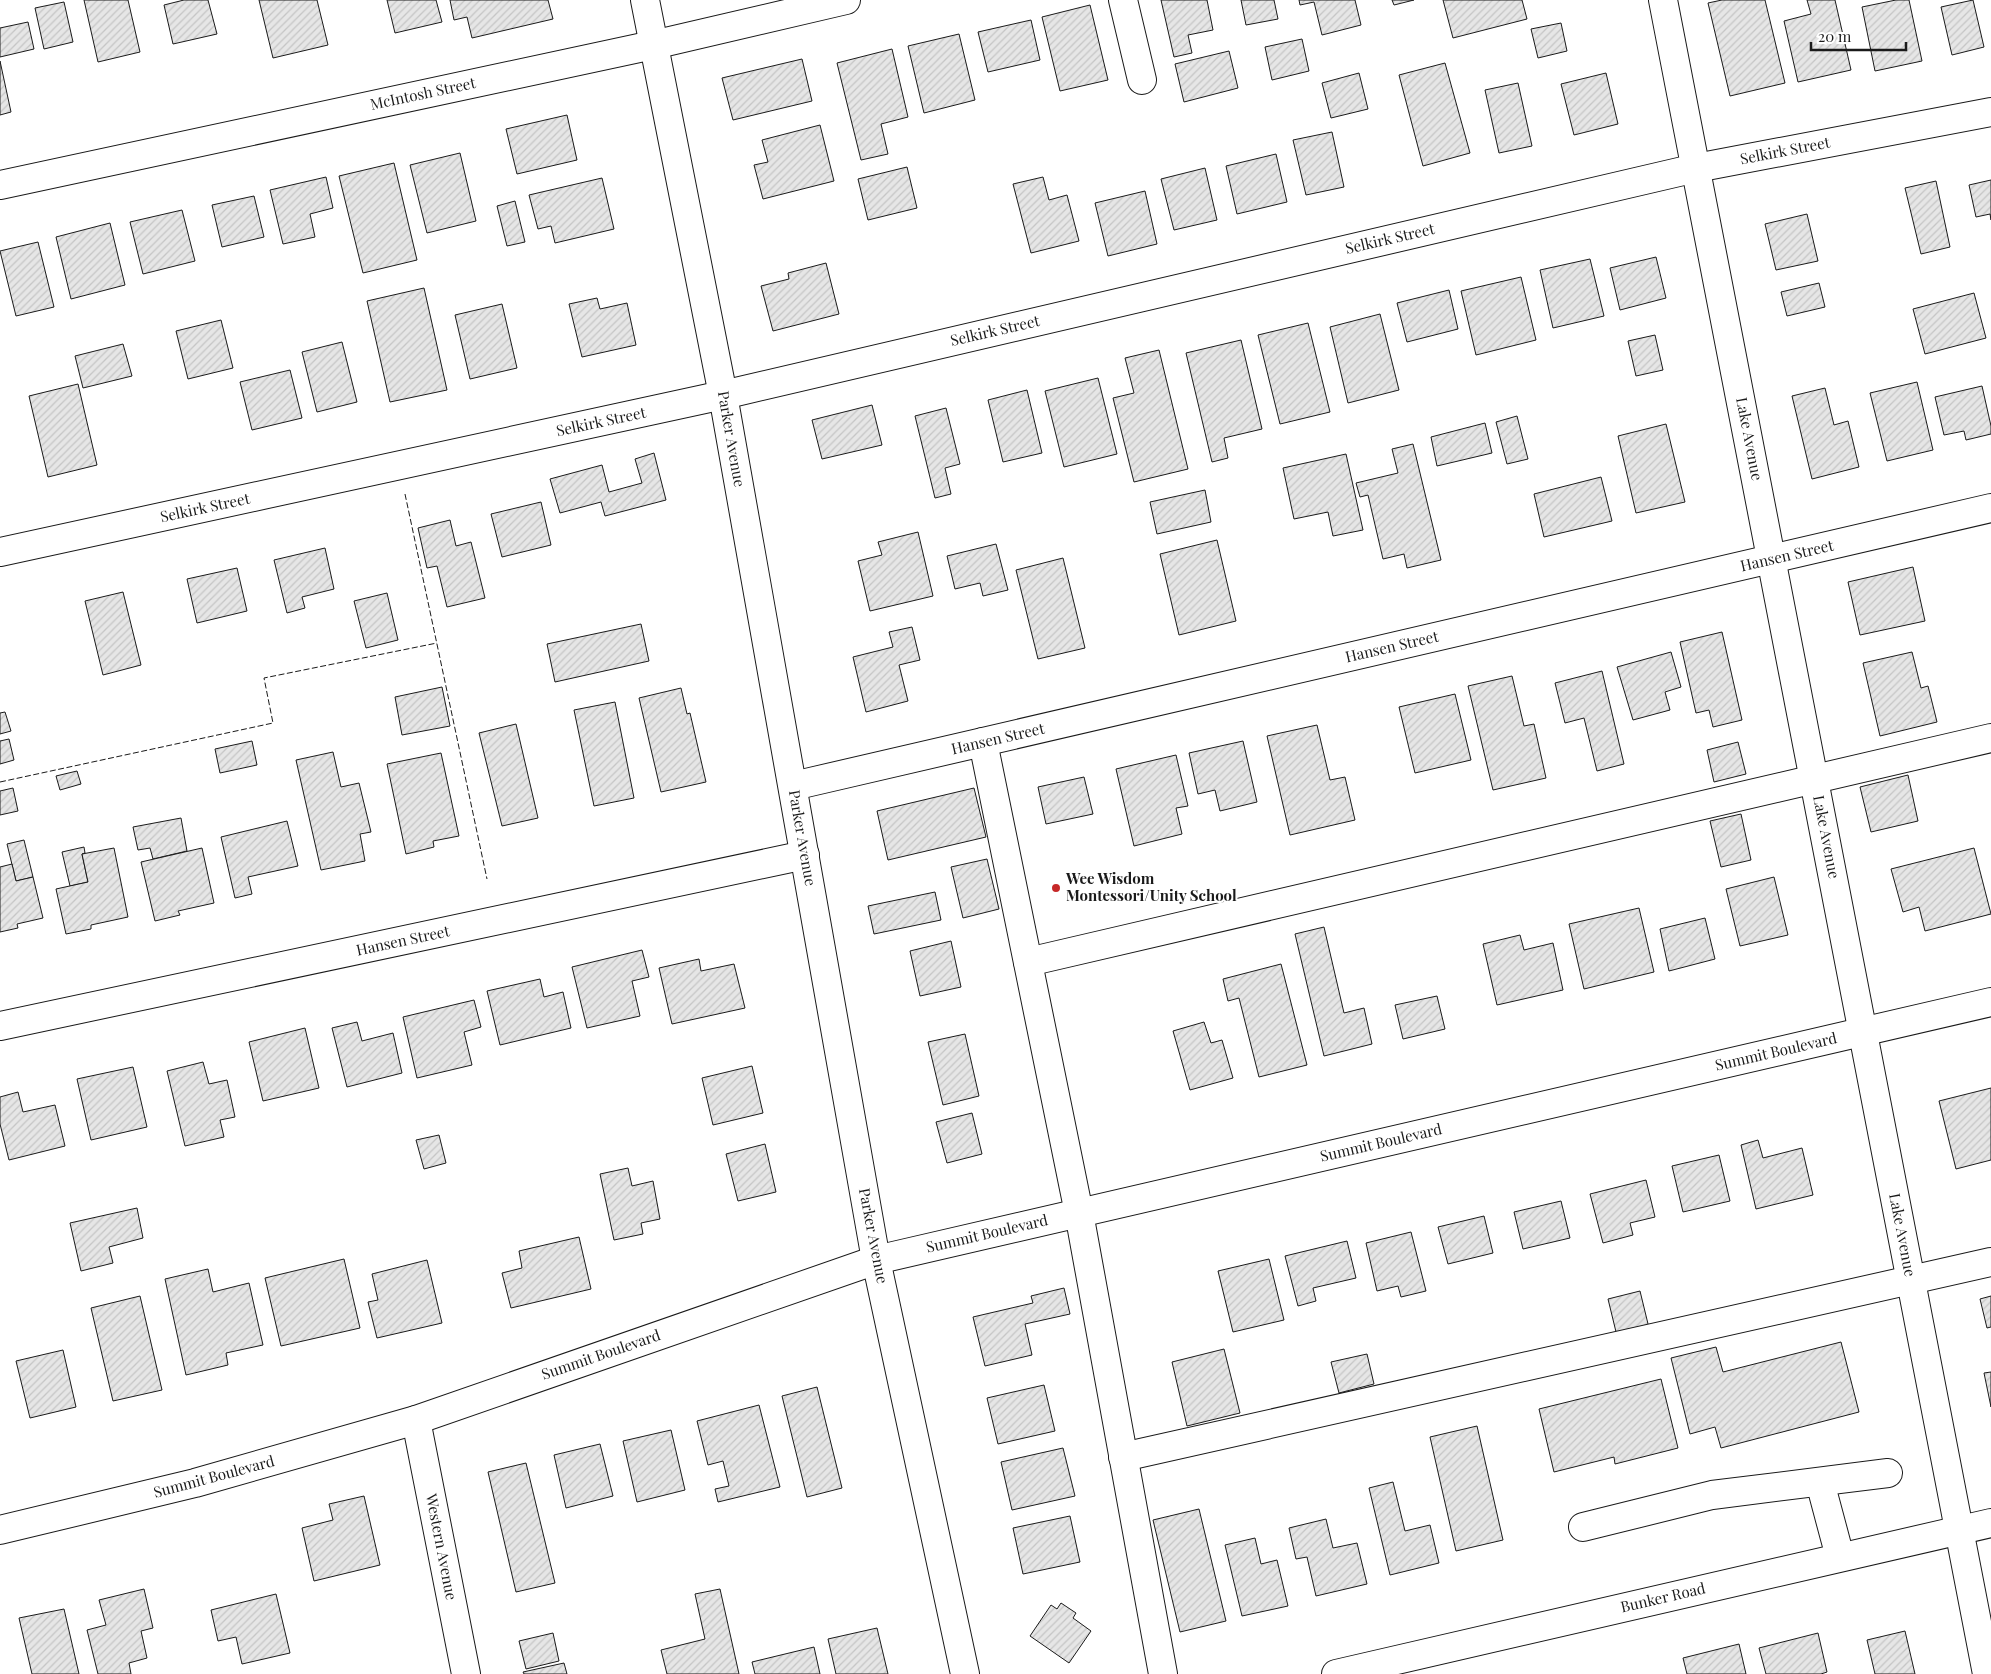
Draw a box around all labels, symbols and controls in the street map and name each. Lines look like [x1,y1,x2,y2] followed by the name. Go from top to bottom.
[1811,20,1906,52] scale bar
[1818,26,1852,46] text: 20 m
[368,72,478,114] street label: McIntosh Street
[1738,131,1832,169] street label: Selkirk Street
[1343,218,1437,258] street label: Selkirk Street
[948,310,1042,350] street label: Selkirk Street
[714,389,750,488] street label: Parker Avenue
[1732,395,1768,482] street label: Lake Avenue
[554,402,648,440] street label: Selkirk Street
[158,488,252,526] street label: Selkirk Street
[1738,534,1836,575] street label: Hansen Street
[1343,625,1441,666] street label: Hansen Street
[949,717,1047,758] street label: Hansen Street
[785,788,821,887] street label: Parker Avenue
[1809,793,1845,880] street label: Lake Avenue
[1065,868,1237,905] place label: Wee Wisdom Montessori/Unity School
[1050,882,1062,894] marker: Wee Wisdom Montessori/Unity School
[354,920,452,960] street label: Hansen Street
[1713,1027,1839,1075] street label: Summit Boulevard
[1318,1118,1444,1166] street label: Summit Boulevard
[855,1186,893,1285] street label: Parker Avenue
[1885,1191,1921,1278] street label: Lake Avenue
[924,1209,1050,1257] street label: Summit Boulevard
[539,1324,663,1384] street label: Summit Boulevard
[151,1450,277,1502] street label: Summit Boulevard
[422,1491,462,1602] street label: Western Avenue
[1618,1577,1708,1617] street label: Bunker Road

